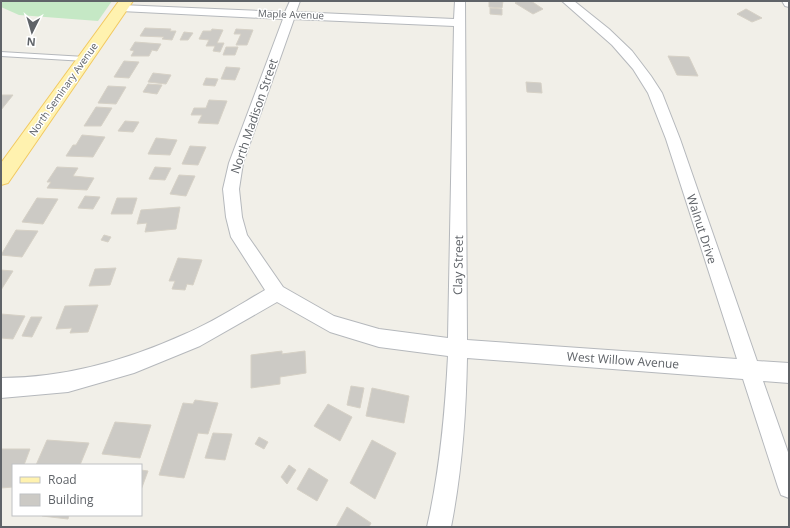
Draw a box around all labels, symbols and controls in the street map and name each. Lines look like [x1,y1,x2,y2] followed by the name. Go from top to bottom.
[258,6,325,22] street label: Maple Avenue
[12,12,52,52] north arrow
[26,40,100,138] street label: North Seminary Avenue
[226,56,282,176] street label: North Madison Street
[683,192,721,266] street label: Walnut Drive
[449,235,467,295] street label: Clay Street
[566,348,680,372] street label: West Willow Avenue
[12,464,142,516] legend
[48,471,77,488] text: Road
[48,491,94,508] text: Building

